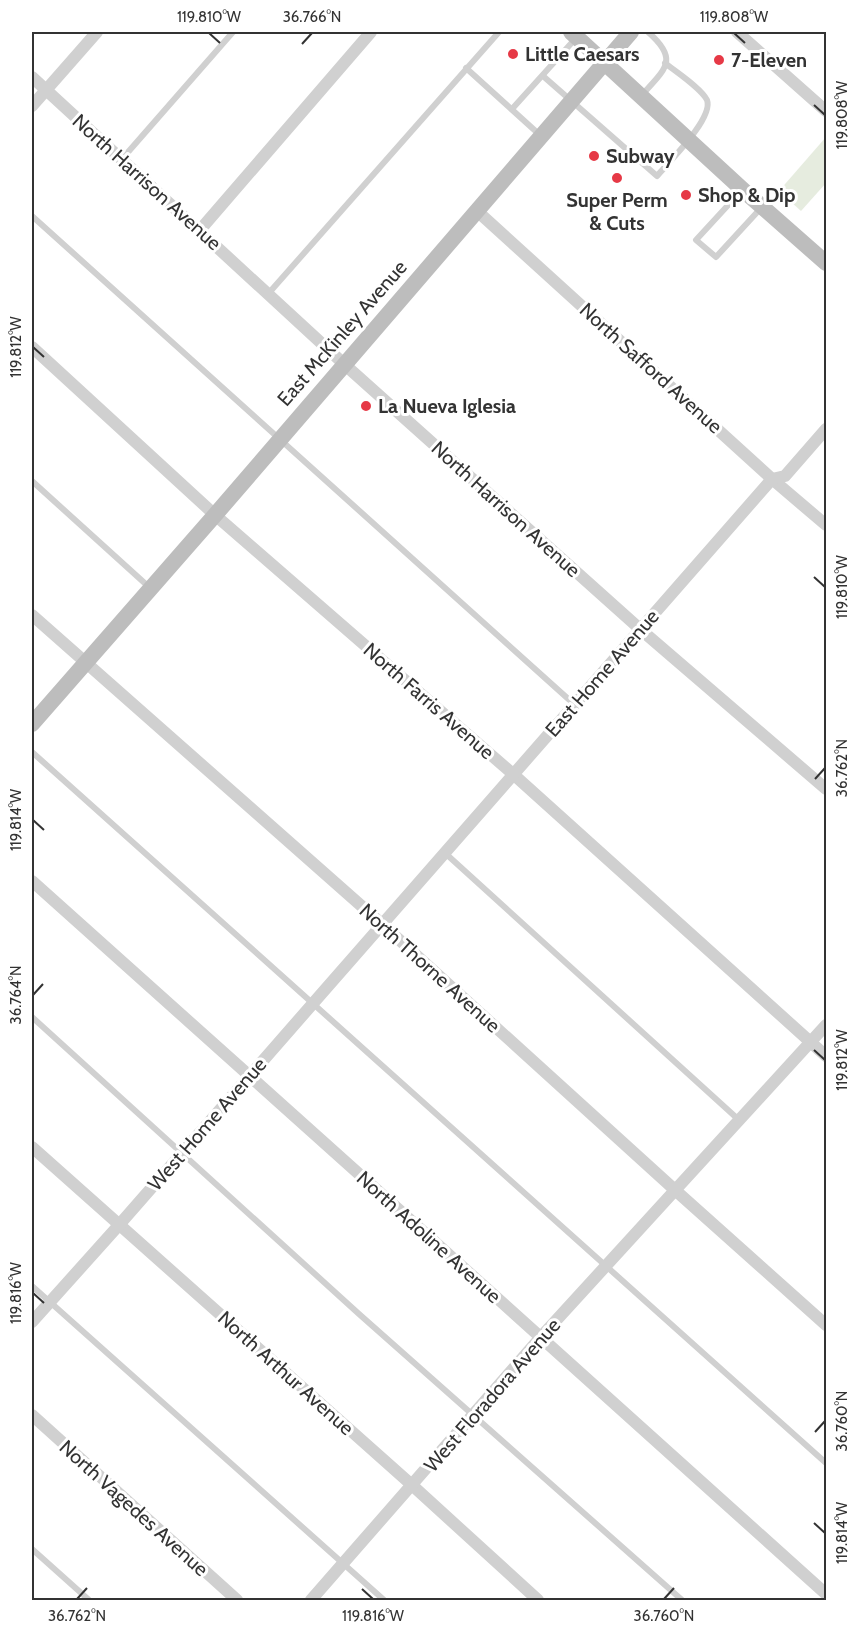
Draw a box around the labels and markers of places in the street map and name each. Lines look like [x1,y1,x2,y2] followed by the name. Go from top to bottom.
[525,42,639,66] place label: Little Caesars
[506,47,520,61] marker: Little Caesars
[731,48,807,72] place label: 7-Eleven
[712,53,726,67] marker: 7-Eleven
[606,144,675,168] place label: Subway
[587,149,601,163] marker: Subway
[610,171,624,185] marker: Super Perm & Cuts
[698,183,795,207] place label: Shop & Dip
[566,188,668,235] place label: Super Perm & Cuts
[679,188,693,202] marker: Shop & Dip
[378,394,516,418] place label: La Nueva Iglesia
[359,399,373,413] marker: La Nueva Iglesia

